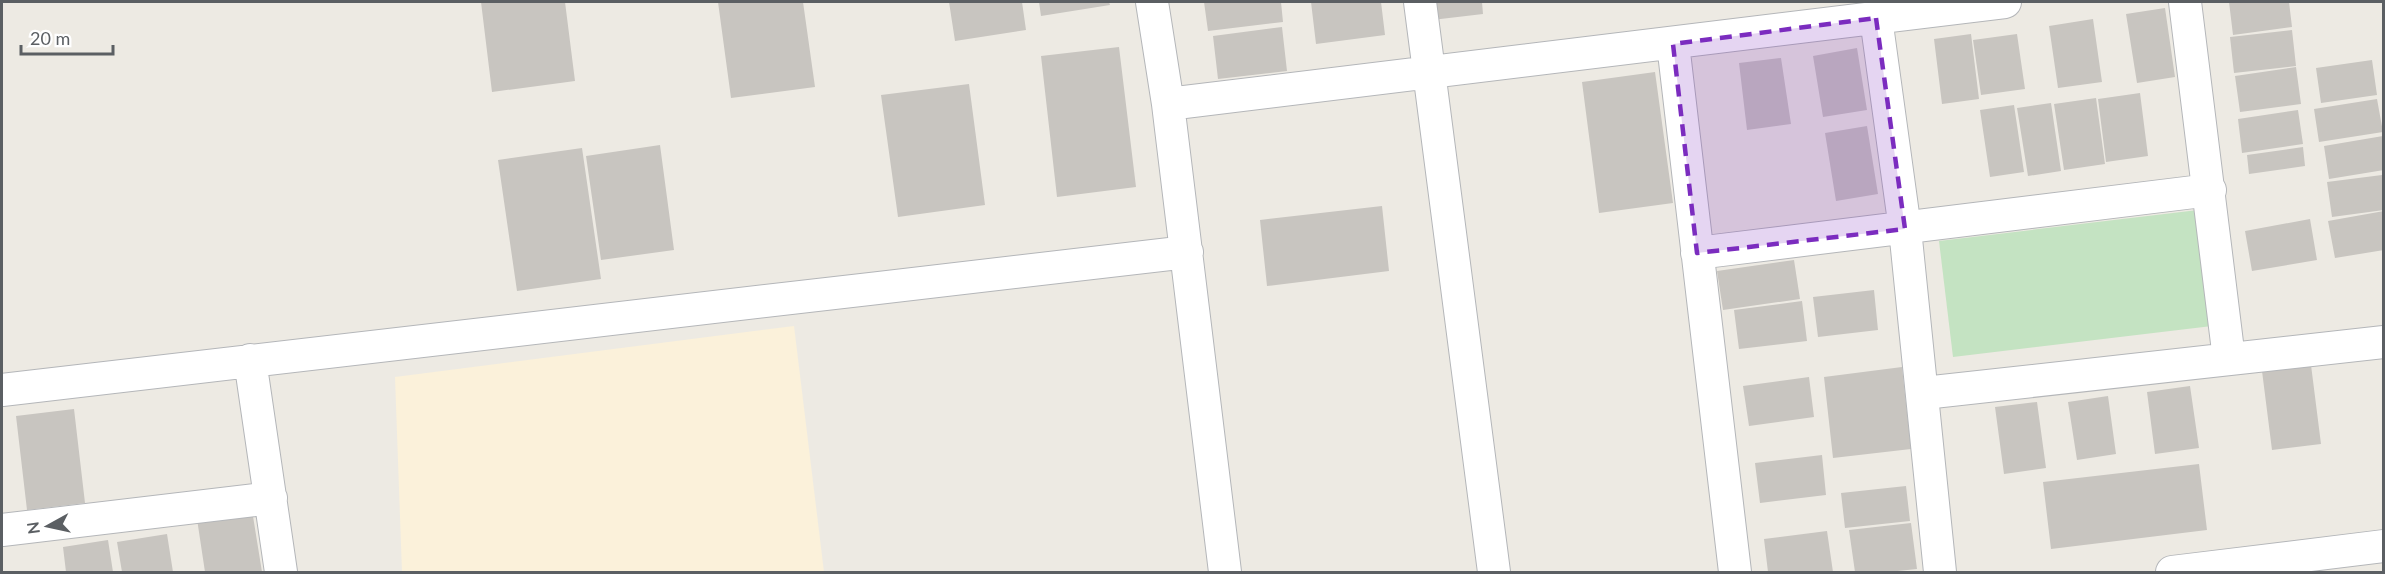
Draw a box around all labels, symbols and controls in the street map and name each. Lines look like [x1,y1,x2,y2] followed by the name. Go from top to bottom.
[21,18,112,56] scale bar
[30,27,70,49] text: 20 m
[18,496,78,556] north arrow
[22,521,43,536] text: N

